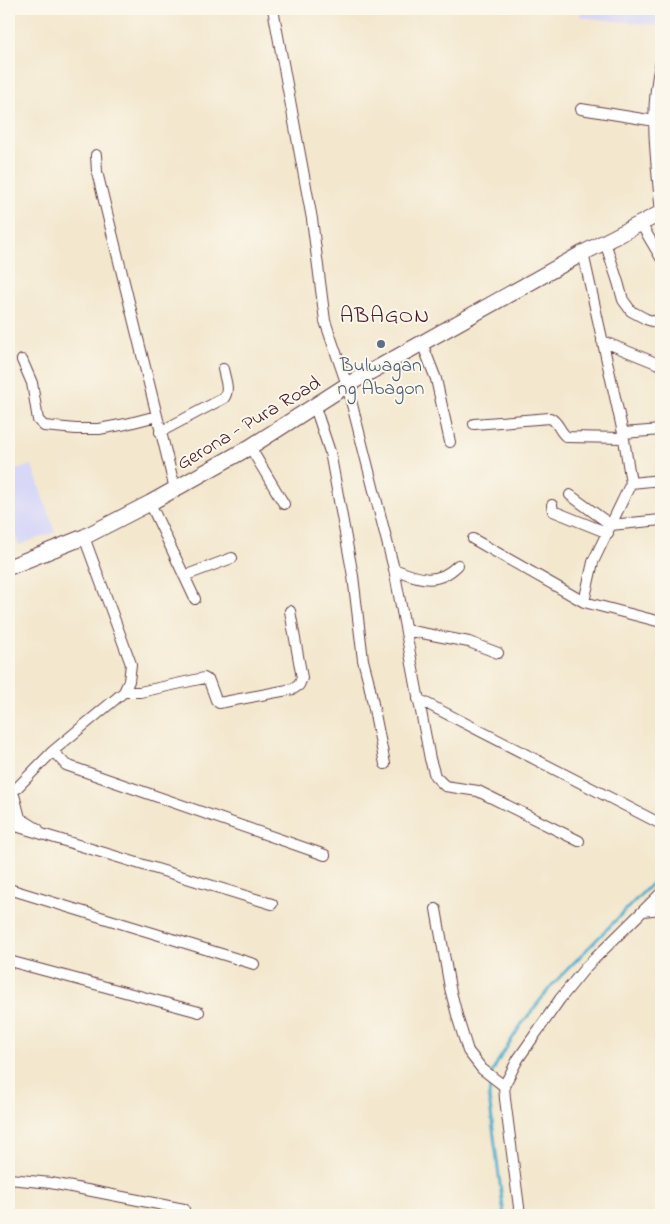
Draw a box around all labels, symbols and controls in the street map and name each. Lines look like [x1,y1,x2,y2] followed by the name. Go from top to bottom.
[340,301,430,333] district label: ABAGON
[375,338,387,350] marker: Bulwagan ng Abagon
[338,352,425,405] place label: Bulwagan ng Abagon
[172,370,327,479] street label: Gerona - Pura Road

